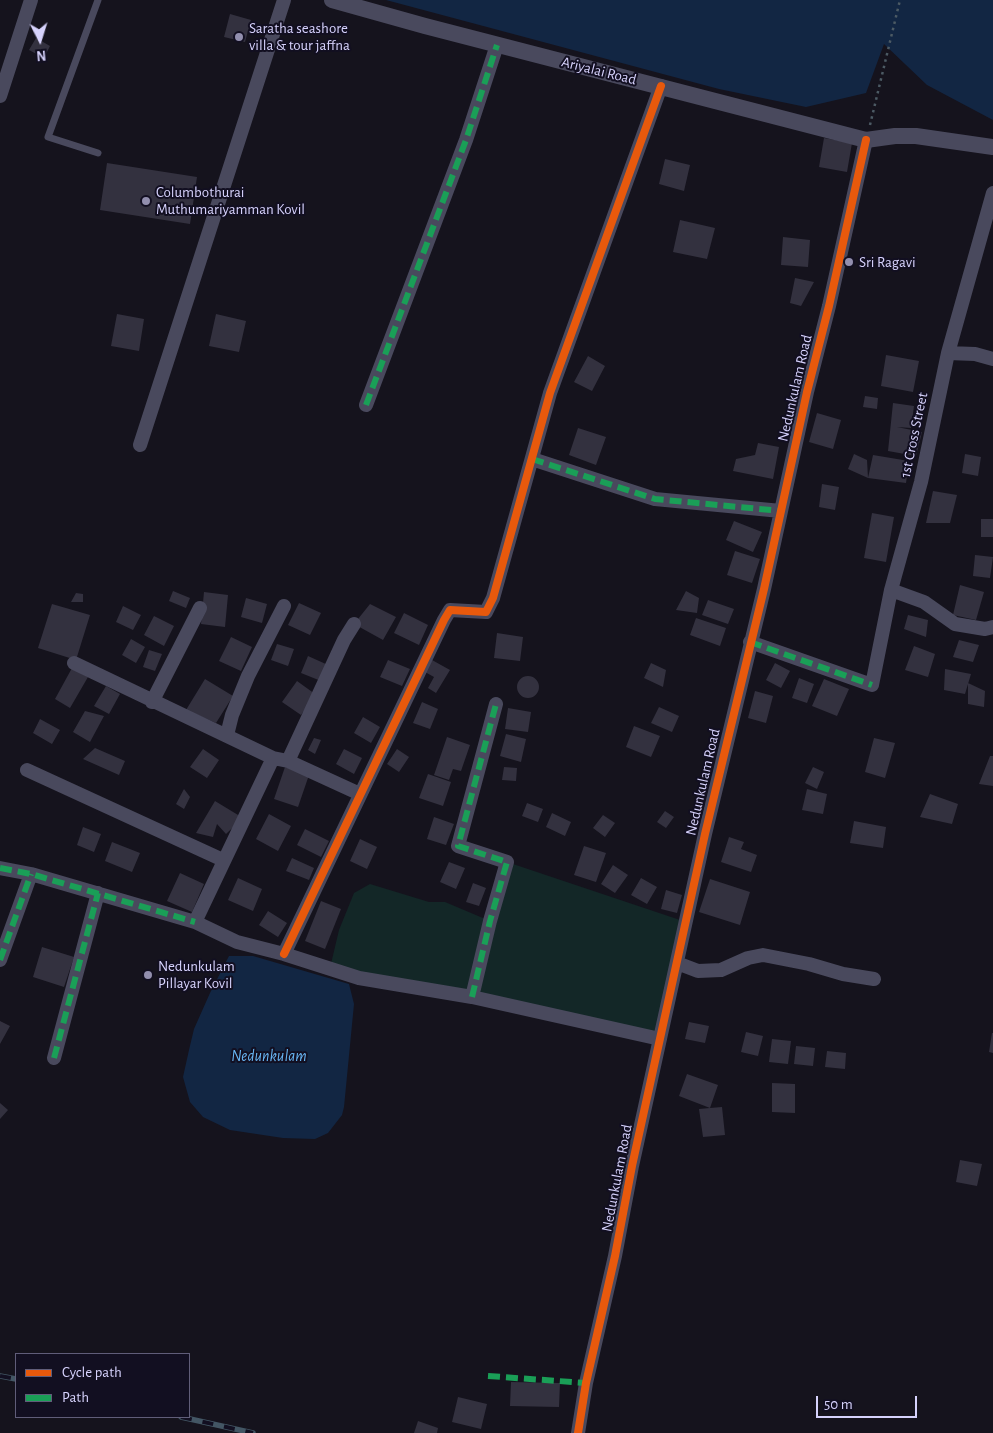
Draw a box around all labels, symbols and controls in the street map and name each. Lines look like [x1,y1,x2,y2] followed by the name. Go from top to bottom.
[15,15,65,65] north arrow
[249,19,350,54] place label: Saratha seashore villa & tour jaffna
[233,31,245,43] marker: Saratha seashore villa & tour jaffna
[36,48,47,62] text: N
[560,53,638,89] street label: Ariyalai Road
[156,183,305,218] place label: Columbothurai Muthumariyamman Kovil
[140,195,152,207] marker: Columbothurai Muthumariyamman Kovil
[859,253,916,271] place label: Sri Ragavi
[843,256,855,268] marker: Sri Ragavi
[774,333,816,443] street label: Nedunkulam Road
[896,391,932,479] street label: 1st Cross Street
[682,727,724,837] street label: Nedunkulam Road
[158,957,235,992] place label: Nedunkulam Pillayar Kovil
[142,969,154,981] marker: Nedunkulam Pillayar Kovil
[231,1046,307,1066] water label: Nedunkulam
[598,1123,636,1233] street label: Nedunkulam Road
[15,1353,190,1418] legend
[62,1365,122,1380] text: Cycle path
[818,1386,919,1418] scale bar
[62,1390,89,1405] text: Path
[824,1397,853,1412] text: 50 m

